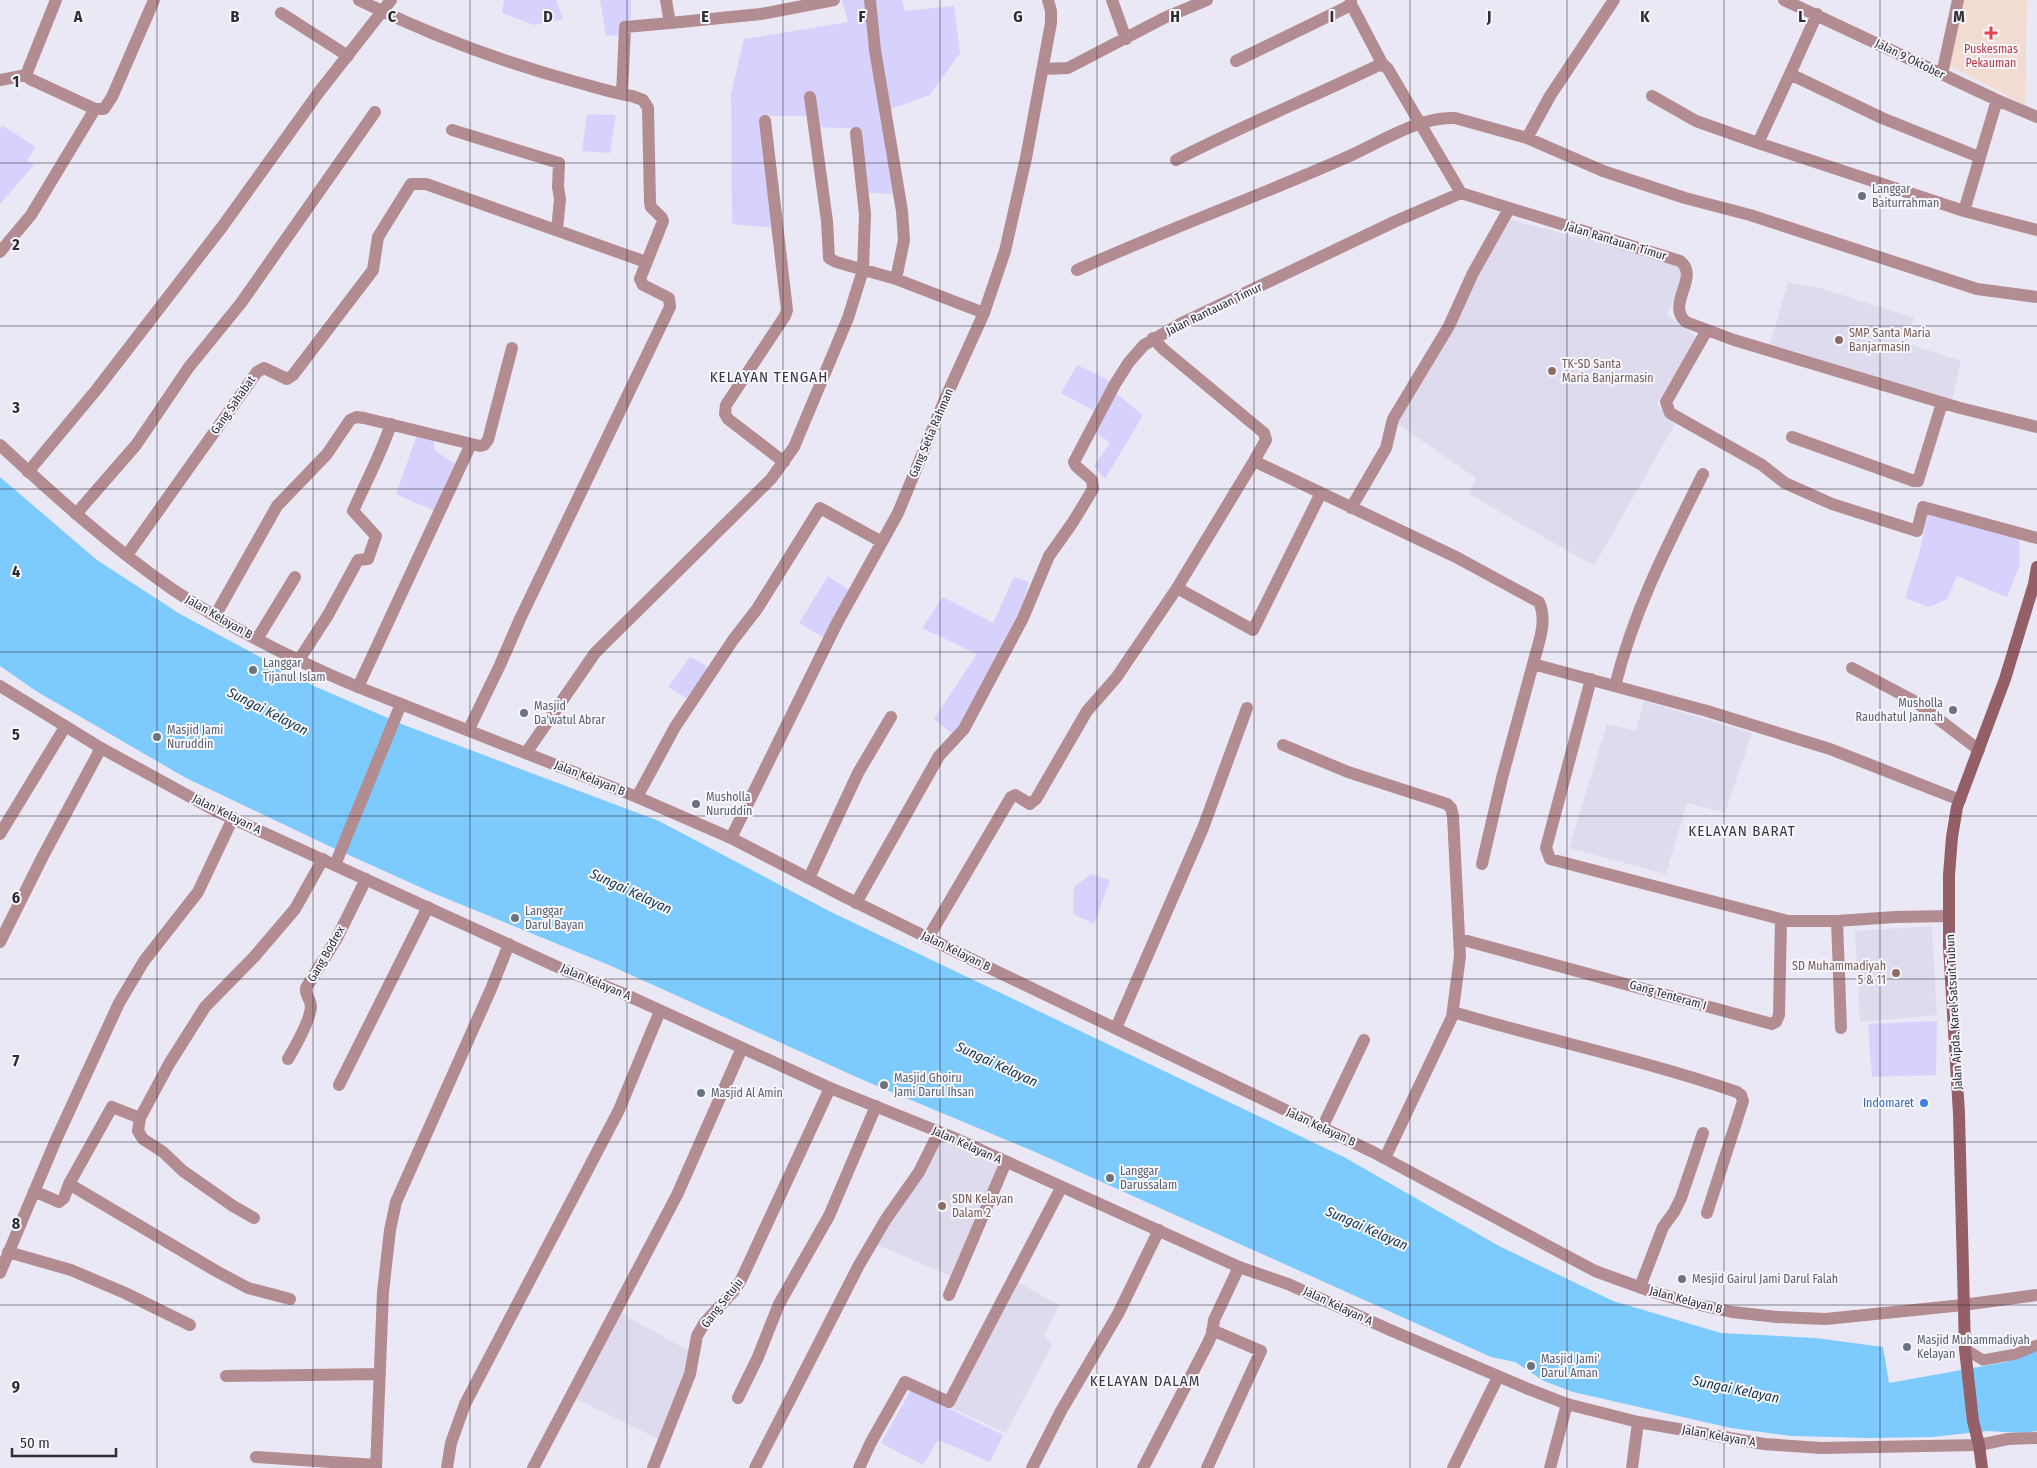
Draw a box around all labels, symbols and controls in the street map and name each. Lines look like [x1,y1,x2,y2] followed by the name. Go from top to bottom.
[73,7,83,26] text: A
[231,7,240,26] text: B
[388,7,397,26] text: C
[543,7,553,26] text: D
[701,7,709,26] text: E
[858,7,866,26] text: F
[1013,7,1023,26] text: G
[1170,7,1180,26] text: H
[1330,7,1334,26] text: I
[1486,7,1491,26] text: J
[1640,7,1650,26] text: K
[1798,7,1806,26] text: L
[1953,7,1965,26] text: M
[1984,26,1998,40] marker: Puskesmas Pekauman
[1873,36,1948,82] street label: Jalan 9 Oktober
[1964,42,2018,70] place label: Puskesmas Pekauman
[13,72,19,91] text: 1
[1872,182,1939,210] place label: Langgar Baiturrahman
[1856,190,1868,202] marker: Langgar Baiturrahman
[1564,219,1669,263] street label: Jalan Rantauan Timur
[11,235,20,254] text: 2
[1164,279,1265,338] street label: Jalan Rantauan Timur
[1849,326,1931,354] place label: SMP Santa Maria Banjarmasin
[1833,334,1845,346] marker: SMP Santa Maria Banjarmasin
[1562,357,1654,385] place label: TK-SD Santa Maria Banjarmasin
[1546,365,1558,377] marker: TK-SD Santa Maria Banjarmasin
[710,368,828,386] district label: KELAYAN TENGAH
[208,373,258,437] street label: Gang Sahabat
[906,386,956,480] street label: Gang Setia Rahman
[11,398,20,417] text: 3
[12,562,20,581] text: 4
[183,592,255,642] street label: Jalan Kelayan B
[263,656,326,684] place label: Langgar Tijanul Islam
[247,664,259,676] marker: Langgar Tijanul Islam
[224,683,311,739] water label: Sungai Kelayan
[1856,696,1943,724] place label: Musholla Raudhatul Jannah
[534,699,606,727] place label: Masjid Da'watul Abrar
[1947,704,1959,716] marker: Musholla Raudhatul Jannah
[518,707,530,719] marker: Masjid Da'watul Abrar
[167,723,223,751] place label: Masjid Jami Nuruddin
[12,725,20,744] text: 5
[151,731,163,743] marker: Masjid Jami Nuruddin
[553,757,628,799] street label: Jalan Kelayan B
[706,790,752,818] place label: Musholla Nuruddin
[190,791,264,837] street label: Jalan Kelayan A
[690,798,702,810] marker: Musholla Nuruddin
[1688,822,1796,840] district label: KELAYAN BARAT
[586,865,674,918] water label: Sungai Kelayan
[12,888,20,907] text: 6
[525,904,584,932] place label: Langgar Darul Bayan
[509,912,521,924] marker: Langgar Darul Bayan
[304,923,348,984] street label: Gang Bodrex
[919,928,993,974] street label: Jalan Kelayan B
[1943,934,1965,1090] street label: Jalan Aipda. Karel Satsuit Tubun
[1792,959,1886,987] place label: SD Muhammadiyah 5 & 11
[559,961,634,1003] street label: Jalan Kelayan A
[1890,967,1902,979] marker: SD Muhammadiyah 5 & 11
[1628,977,1708,1013] street label: Gang Tenteram I
[952,1038,1040,1091] water label: Sungai Kelayan
[13,1051,20,1070] text: 7
[894,1071,974,1099] place label: Masjid Ghoiru Jami Darul Ihsan
[878,1079,890,1091] marker: Masjid Ghoiru Jami Darul Ihsan
[711,1086,783,1100] place label: Masjid Al Amin
[695,1087,707,1099] marker: Masjid Al Amin
[1863,1096,1914,1110] place label: Indomaret
[1918,1097,1930,1109] marker: Indomaret
[1284,1105,1358,1149] street label: Jalan Kelayan B
[930,1123,1005,1167] street label: Jalan Kelayan A
[1120,1164,1177,1192] place label: Langgar Darussalam
[1104,1172,1116,1184] marker: Langgar Darussalam
[952,1192,1013,1220] place label: SDN Kelayan Dalam 2
[936,1200,948,1212] marker: SDN Kelayan Dalam 2
[1322,1202,1411,1254] water label: Sungai Kelayan
[12,1214,21,1233] text: 8
[1692,1272,1838,1286] place label: Mesjid Gairul Jami Darul Falah
[1676,1273,1688,1285] marker: Mesjid Gairul Jami Darul Falah
[698,1275,746,1331] street label: Gang Setuju
[1301,1284,1375,1328] street label: Jalan Kelayan A
[1648,1284,1724,1317] street label: Jalan Kelayan B
[1917,1333,2030,1361] place label: Masjid Muhammadiyah Kelayan
[1901,1341,1913,1353] marker: Masjid Muhammadiyah Kelayan
[1541,1352,1600,1380] place label: Masjid Jami' Darul Aman
[1525,1360,1537,1372] marker: Masjid Jami' Darul Aman
[1090,1372,1200,1390] district label: KELAYAN DALAM
[1690,1372,1781,1407] water label: Sungai Kelayan
[12,1377,20,1396] text: 9
[1681,1423,1758,1449] street label: Jalan Kelayan A
[12,1426,116,1458] scale bar
[20,1434,50,1452] text: 50 m

